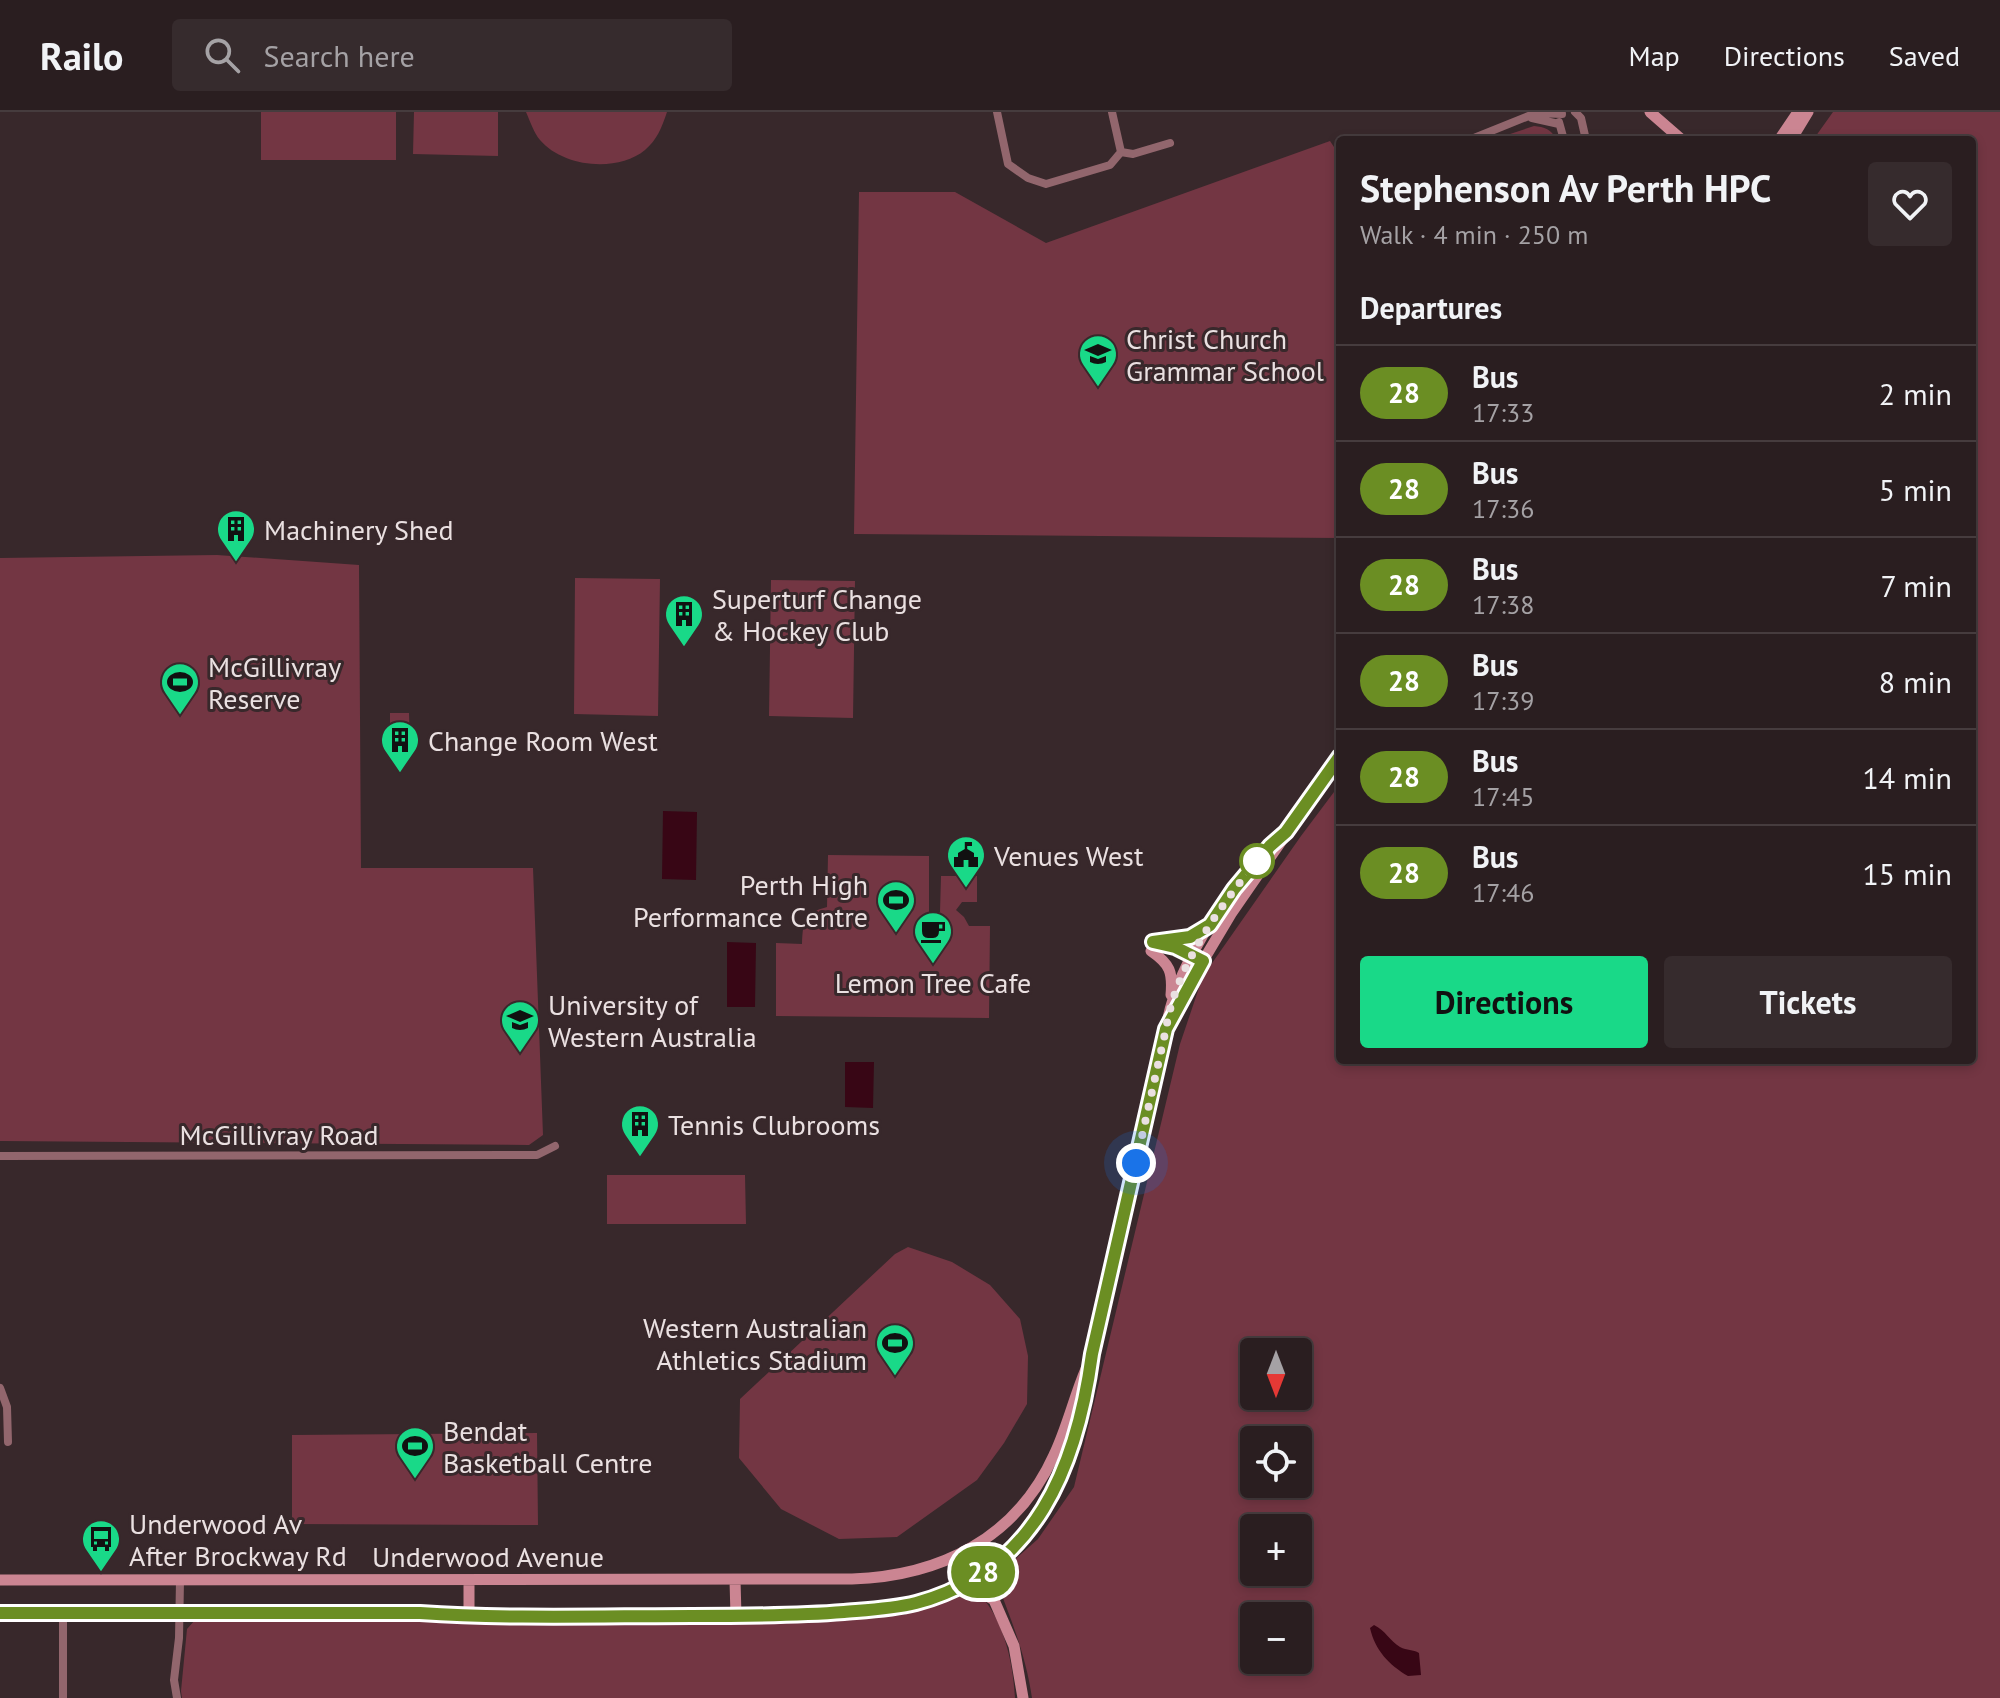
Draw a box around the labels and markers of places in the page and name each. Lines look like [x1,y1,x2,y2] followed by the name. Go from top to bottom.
[1126,320,1324,389] place label: Christ Church Grammar School
[1077,333,1119,388] school or university icon: Christ Church Grammar School
[215,508,257,563] building icon: Machinery Shed
[264,511,454,548] place label: Machinery Shed
[712,580,922,649] place label: Superturf Change & Hockey Club
[663,593,705,648] building icon: Superturf Change & Hockey Club
[208,648,341,717] place label: McGillivray Reserve
[159,661,201,716] sports icon: McGillivray Reserve
[379,719,421,774] building icon: Change Room West
[428,722,658,759] place label: Change Room West
[945,834,987,889] public building icon: Venues West
[993,837,1144,874] place label: Venues West
[1240,844,1274,878] unlabelled marker
[633,866,868,935] place label: Perth High Performance Centre
[875,879,917,934] sports icon: Perth High Performance Centre
[912,910,954,965] cafe icon: Lemon Tree Cafe
[835,964,1031,1001] place label: Lemon Tree Cafe
[548,986,757,1055] place label: University of Western Australia
[499,999,541,1054] school or university icon: University of Western Australia
[619,1103,661,1158] building icon: Tennis Clubrooms
[668,1106,880,1143] place label: Tennis Clubrooms
[643,1309,867,1378] place label: Western Australian Athletics Stadium
[874,1322,916,1377] sports icon: Western Australian Athletics Stadium
[443,1412,652,1481] place label: Bendat Basketball Centre
[394,1425,436,1480] sports icon: Bendat Basketball Centre
[129,1505,347,1574] place label: Underwood Av After Brockway Rd
[80,1518,122,1573] bus stop icon: Underwood Av After Brockway Rd

